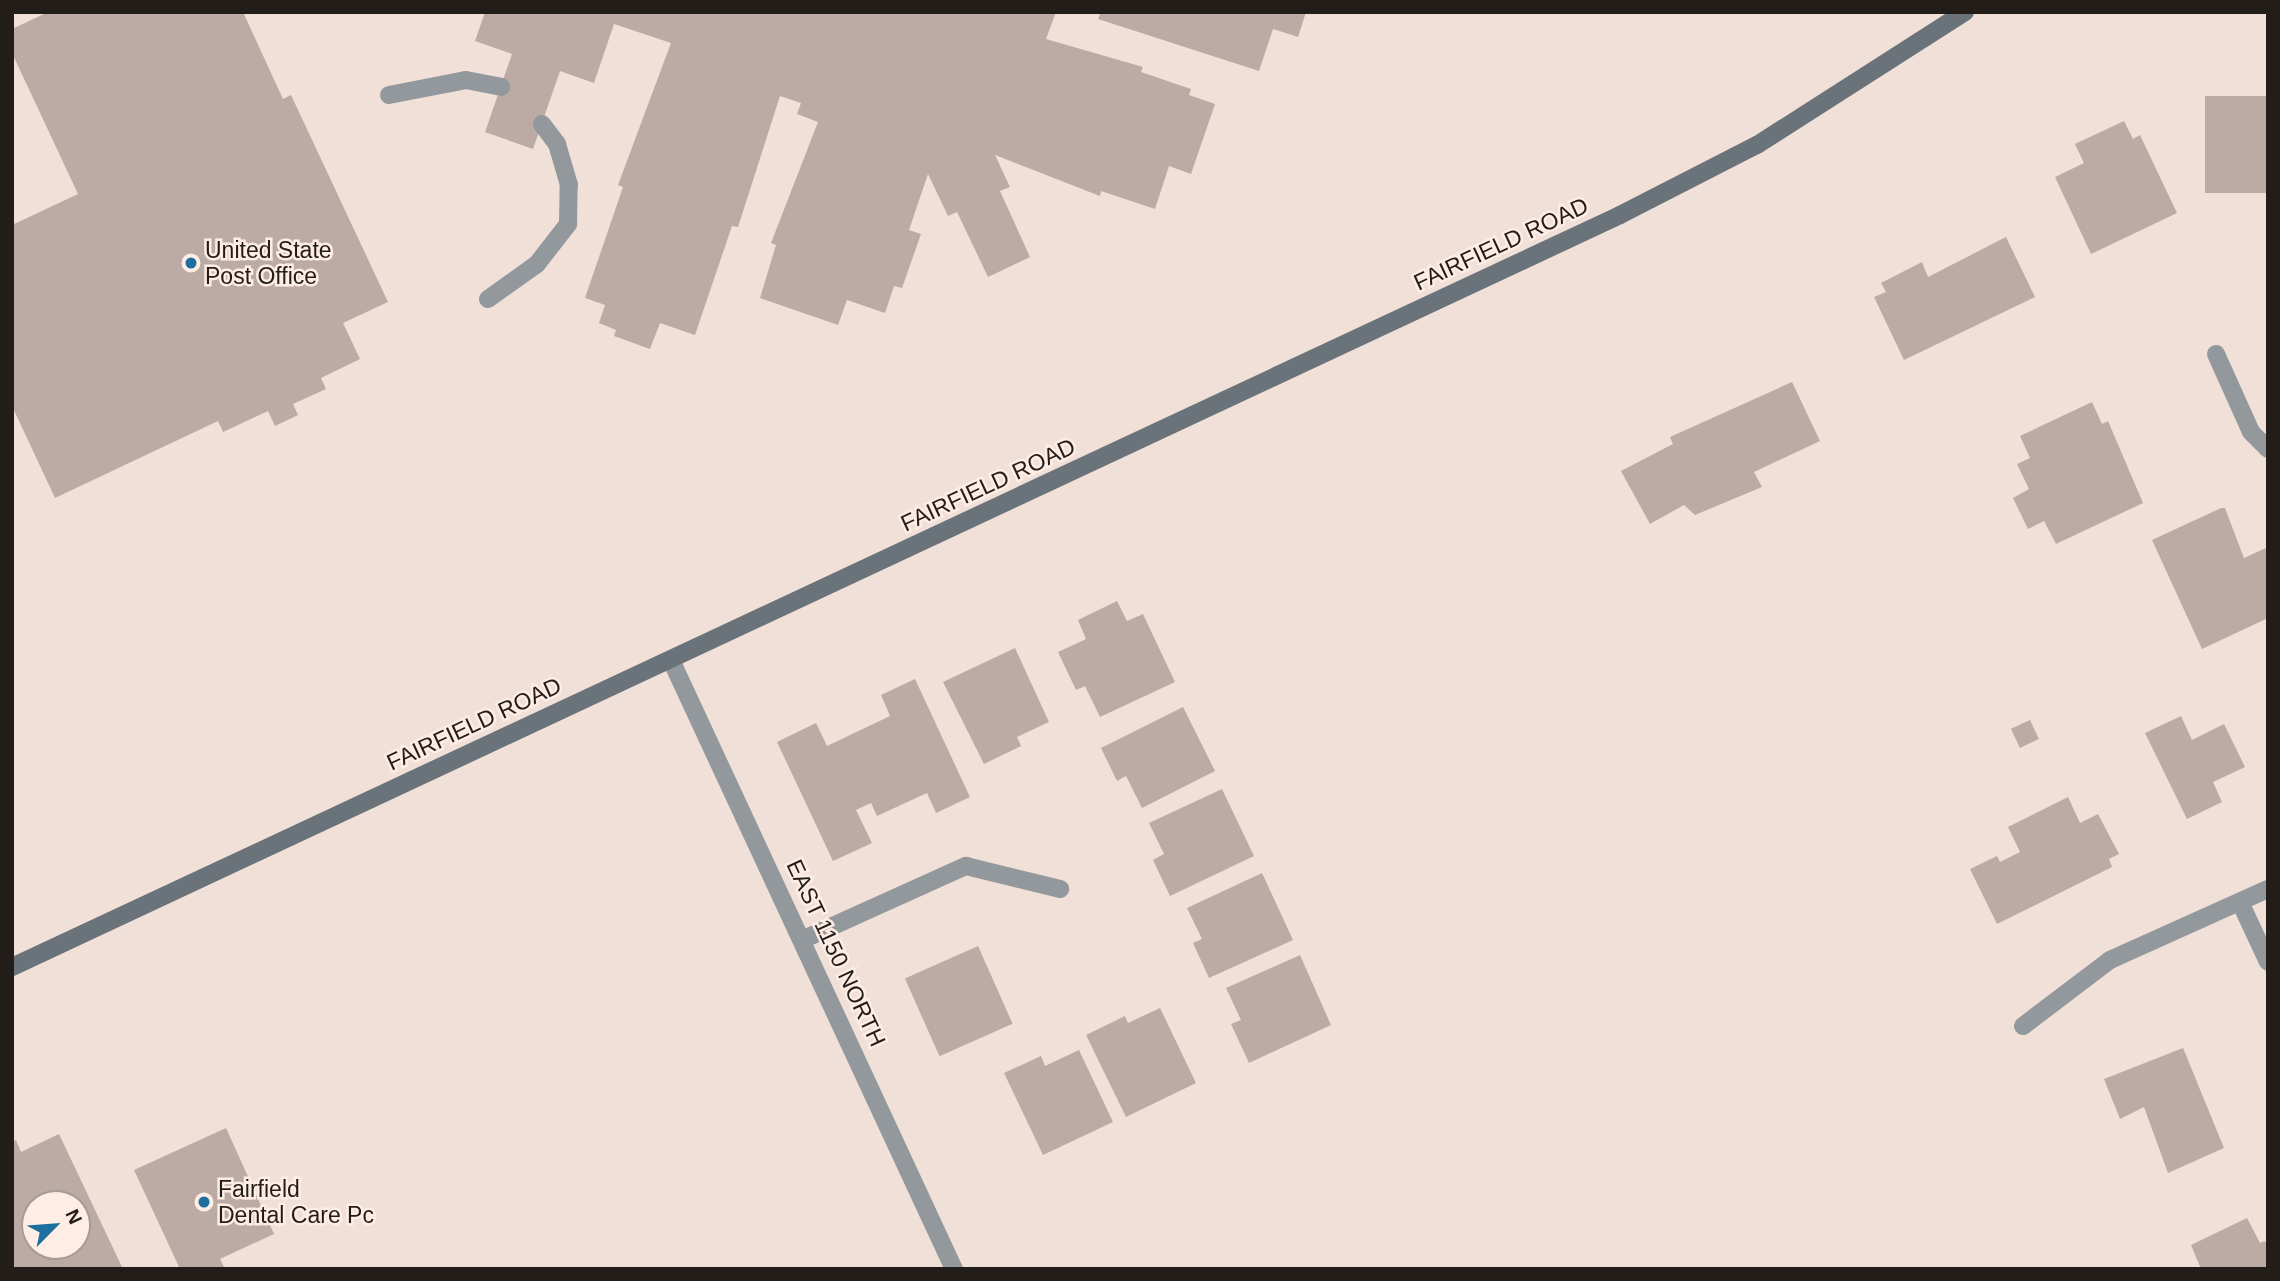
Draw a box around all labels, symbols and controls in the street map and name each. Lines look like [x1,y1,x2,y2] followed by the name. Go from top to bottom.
[1409,192,1593,296] street label: FAIRFIELD ROAD
[205,236,332,290] place label: United State Post Office
[183,255,199,271] marker: United State Post Office
[896,433,1080,537] street label: FAIRFIELD ROAD
[382,672,566,776] street label: FAIRFIELD ROAD
[780,855,892,1051] street label: EAST 1150 NORTH
[218,1175,374,1229] place label: Fairfield Dental Care Pc
[21,1190,91,1260] north arrow
[196,1194,212,1210] marker: Fairfield Dental Care Pc
[61,1206,86,1227] text: N

